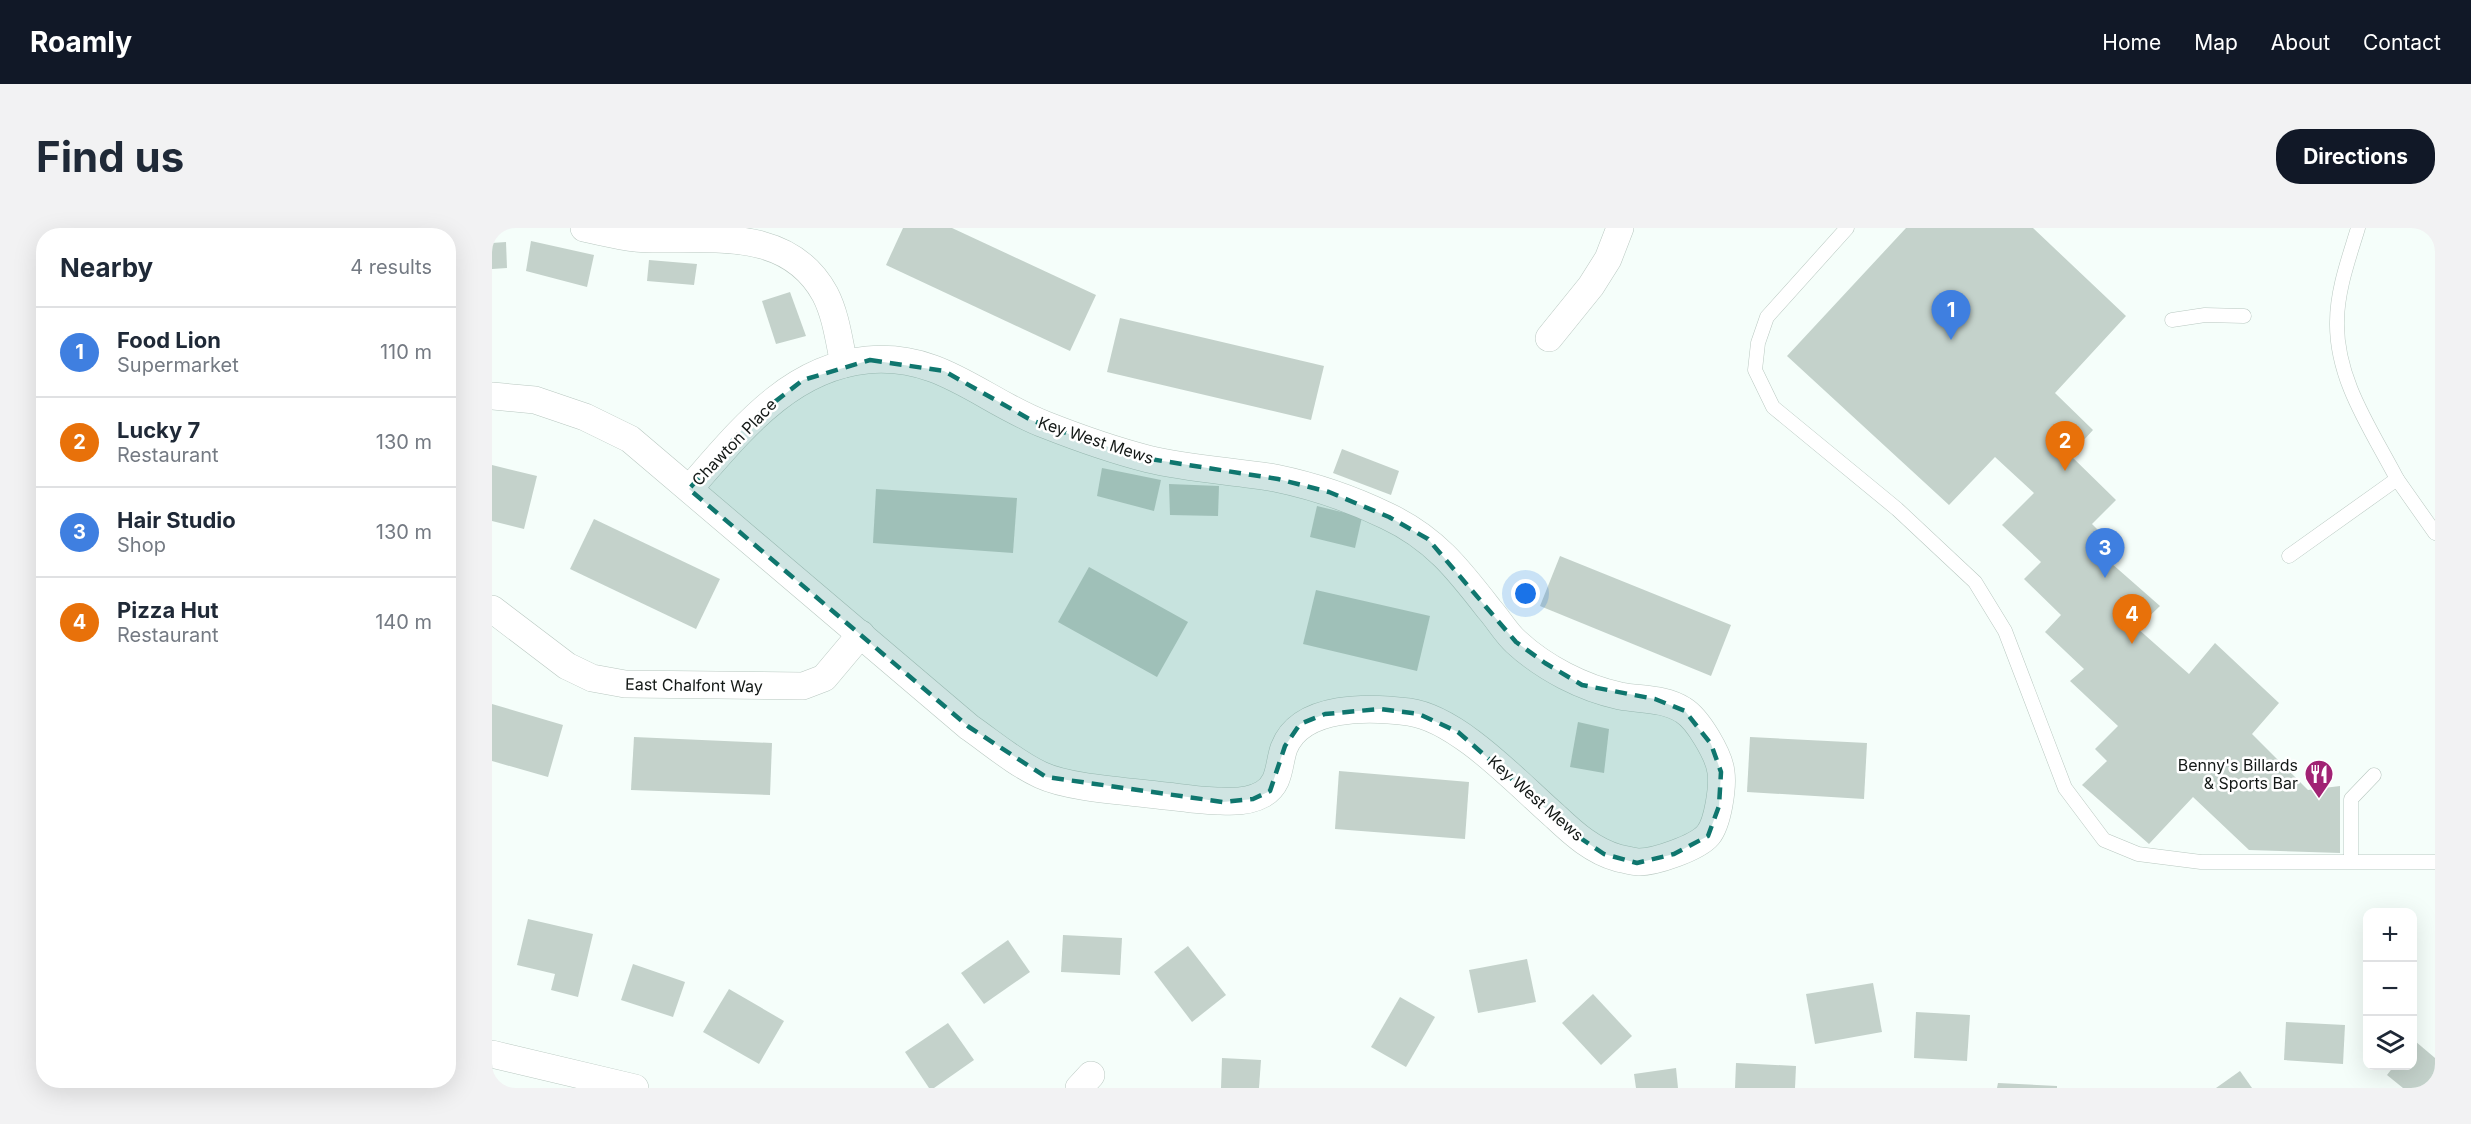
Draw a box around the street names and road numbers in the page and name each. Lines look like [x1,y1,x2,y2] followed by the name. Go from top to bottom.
[687,394,781,490] street label: Chawton Place
[1036,412,1156,468] street label: Key West Mews
[625,674,763,696] street label: East Chalfont Way
[1484,751,1588,845] street label: Key West Mews

